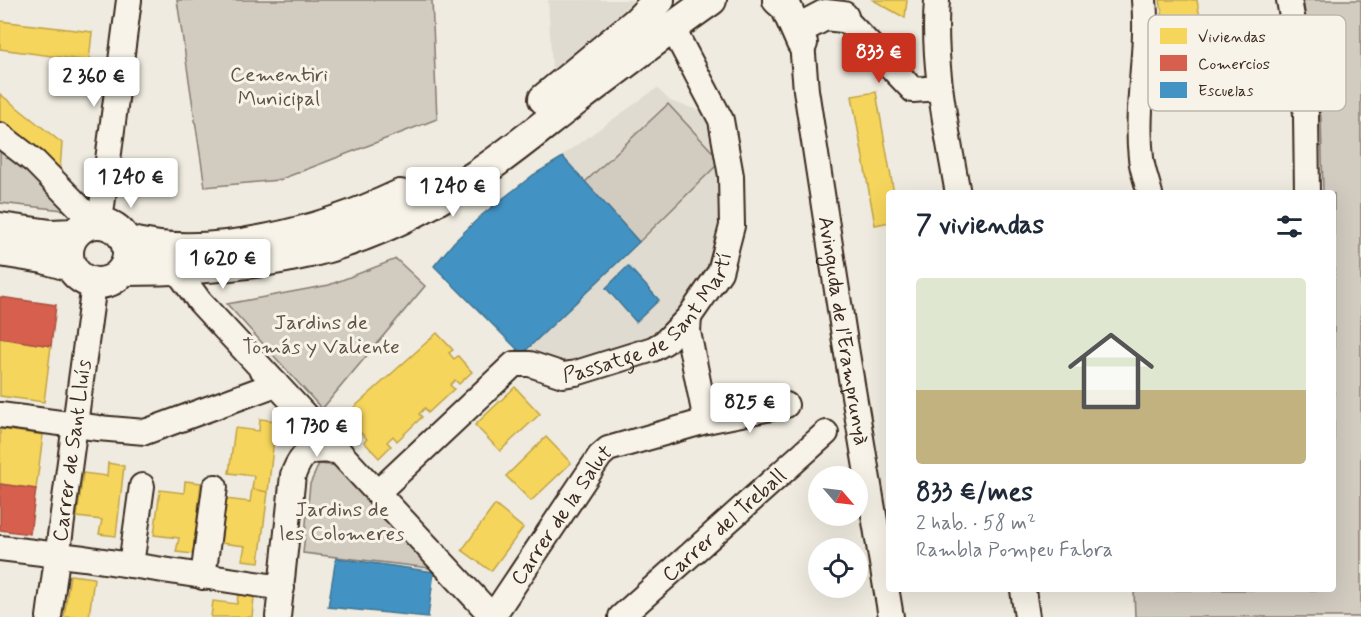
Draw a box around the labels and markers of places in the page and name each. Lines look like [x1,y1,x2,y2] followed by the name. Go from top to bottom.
[837,33,921,84] pin: 833 €
[39,57,149,108] pin: 2 360 €
[76,158,186,209] pin: 1 240 €
[398,167,508,218] pin: 1 240 €
[168,239,278,290] pin: 1 620 €
[708,383,792,434] pin: 825 €
[262,407,372,458] pin: 1 730 €

